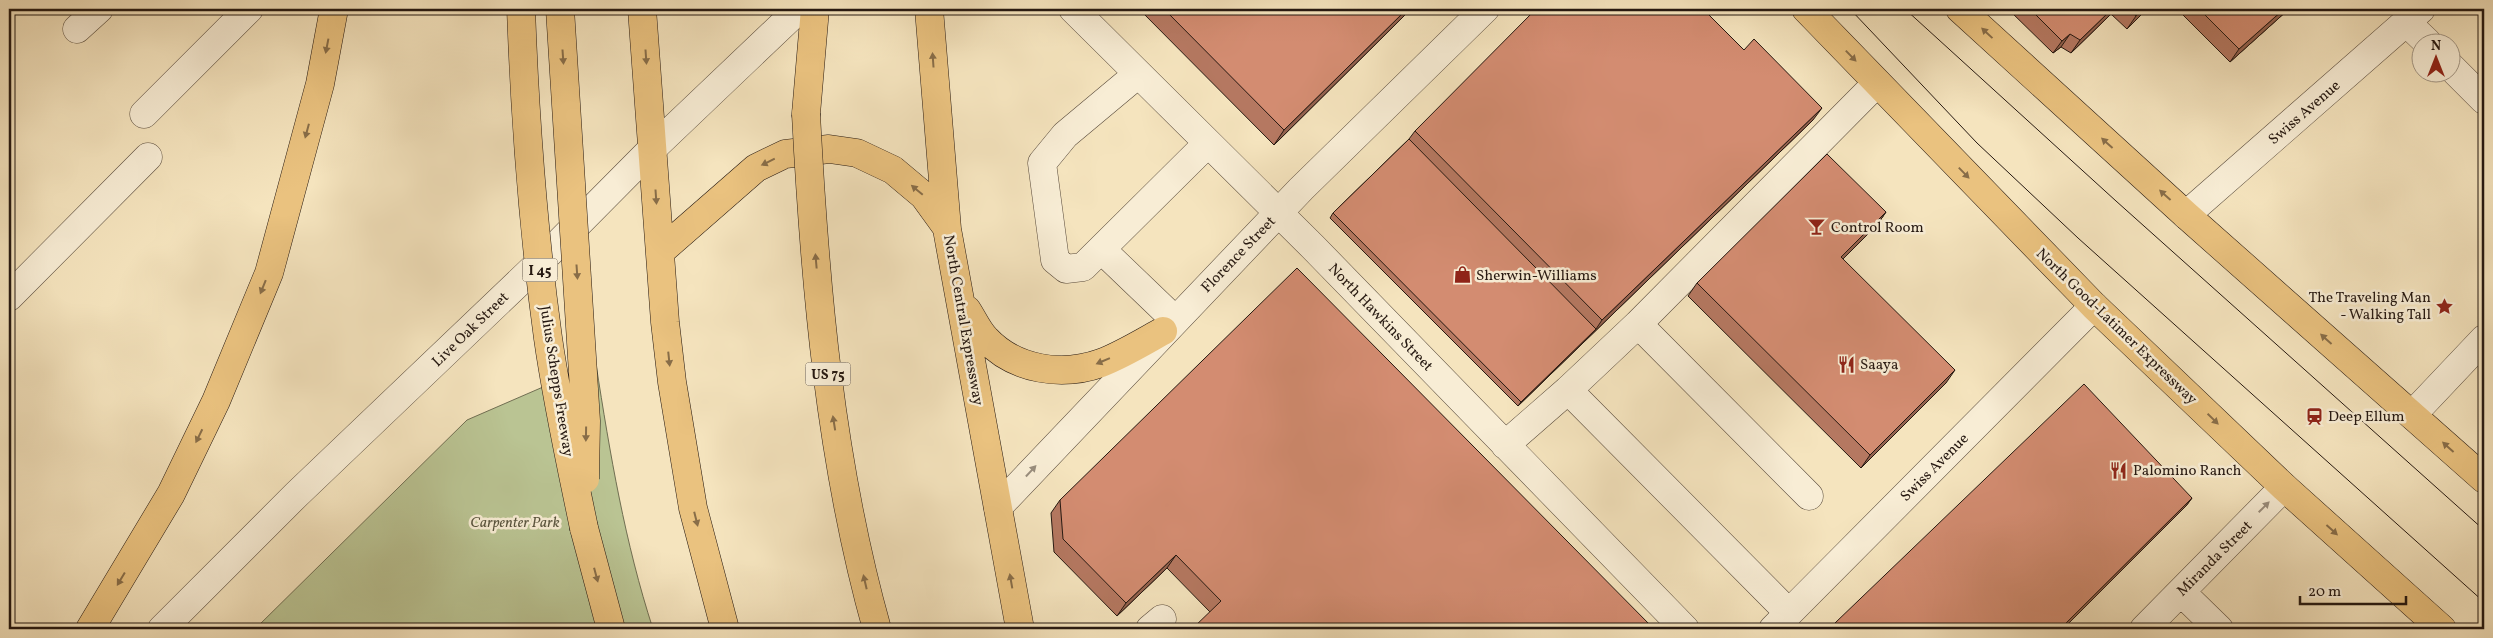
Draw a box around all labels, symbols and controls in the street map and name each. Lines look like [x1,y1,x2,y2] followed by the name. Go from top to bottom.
[1981,27,1993,39] one-way arrow
[2410,32,2460,82] north arrow
[2431,37,2441,56] text: N
[322,39,330,55] one-way arrow
[560,50,568,66] one-way arrow
[642,50,650,66] one-way arrow
[1845,50,1857,62] one-way arrow
[929,52,937,68] one-way arrow
[2264,76,2346,150] street label: Swiss Avenue
[303,123,311,138] one-way arrow
[2101,137,2113,149] one-way arrow
[761,158,776,166] one-way arrow
[1958,167,1970,179] one-way arrow
[911,185,924,196] one-way arrow
[653,189,661,205] one-way arrow
[2159,189,2171,201] one-way arrow
[1197,212,1281,298] street label: Florence Street
[1807,217,1827,237] bar icon: Control Room
[1831,218,1924,239] place label: Control Room
[937,233,988,407] street label: North Central Expressway
[2031,244,2201,410] street label: North Good-Latimer Expressway
[812,253,820,269] one-way arrow
[522,258,558,282] road number: I 45
[1323,259,1437,377] street label: North Hawkins Street
[573,264,581,280] one-way arrow
[1452,265,1472,285] shop icon: Sherwin-Williams
[1476,266,1597,287] place label: Sherwin-Williams
[259,280,267,295] one-way arrow
[428,288,514,372] street label: Live Oak Street
[2309,288,2431,326] place label: The Traveling Man - Walking Tall
[2435,296,2455,316] place icon: The Traveling Man - Walking Tall
[533,304,578,458] street label: Julius Schepps Freeway
[2321,333,2333,345] one-way arrow
[665,351,673,367] one-way arrow
[1836,354,1856,374] restaurant icon: Saaya
[1860,355,1898,376] place label: Saaya
[1096,357,1110,365] one-way arrow
[806,362,850,386] road number: US 75
[2304,406,2324,426] station icon: Deep Ellum
[2328,407,2405,428] place label: Deep Ellum
[2207,413,2219,425] one-way arrow
[830,414,838,430] one-way arrow
[581,426,589,442] one-way arrow
[195,429,203,443] one-way arrow
[1896,429,1974,507] street label: Swiss Avenue
[2442,441,2454,453] one-way arrow
[2109,460,2129,480] restaurant icon: Palomino Ranch
[2133,461,2241,482] place label: Palomino Ranch
[1025,465,1037,477] one-way arrow
[2258,502,2270,514] one-way arrow
[692,512,700,527] one-way arrow
[470,513,560,534] park label: Carpenter Park
[2172,516,2258,602] street label: Miranda Street
[2325,524,2337,536] one-way arrow
[592,568,600,583] one-way arrow
[116,572,125,585] one-way arrow
[1007,573,1015,589] one-way arrow
[2300,573,2407,605] scale bar
[861,574,869,589] one-way arrow
[2308,582,2341,603] text: 20 m

